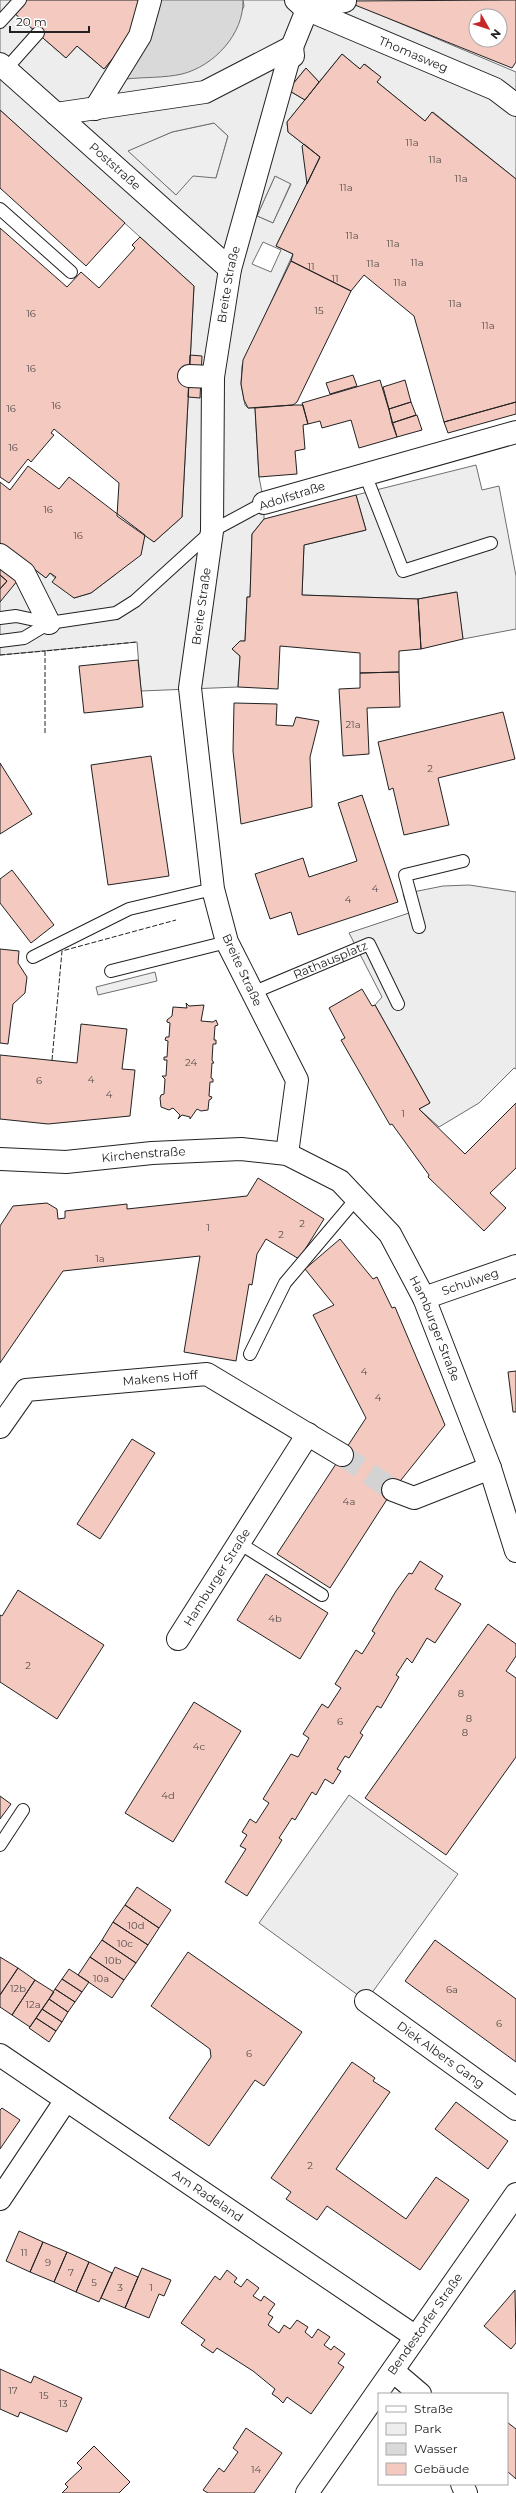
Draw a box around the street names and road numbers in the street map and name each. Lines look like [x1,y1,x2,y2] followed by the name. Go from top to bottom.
[377,33,451,75] street label: Thomasweg
[86,139,144,193] street label: Poststraße
[214,244,243,324] street label: Breite Straße
[257,478,327,513] street label: Adolfstraße
[188,567,214,646] street label: Breite Straße
[219,931,266,1008] street label: Breite Straße
[291,937,370,982] street label: Rathausplatz
[101,1144,186,1165] street label: Kirchenstraße
[440,1265,501,1298] street label: Schulweg
[406,1273,464,1383] street label: Hamburger Straße
[122,1367,199,1388] street label: Makens Hoff
[180,1525,253,1629] street label: Hamburger Straße
[394,2018,488,2091] street label: Diek Albers Gang
[170,2166,246,2225] street label: Am Radeland
[384,2270,465,2378] street label: Bendestorfer Straße

